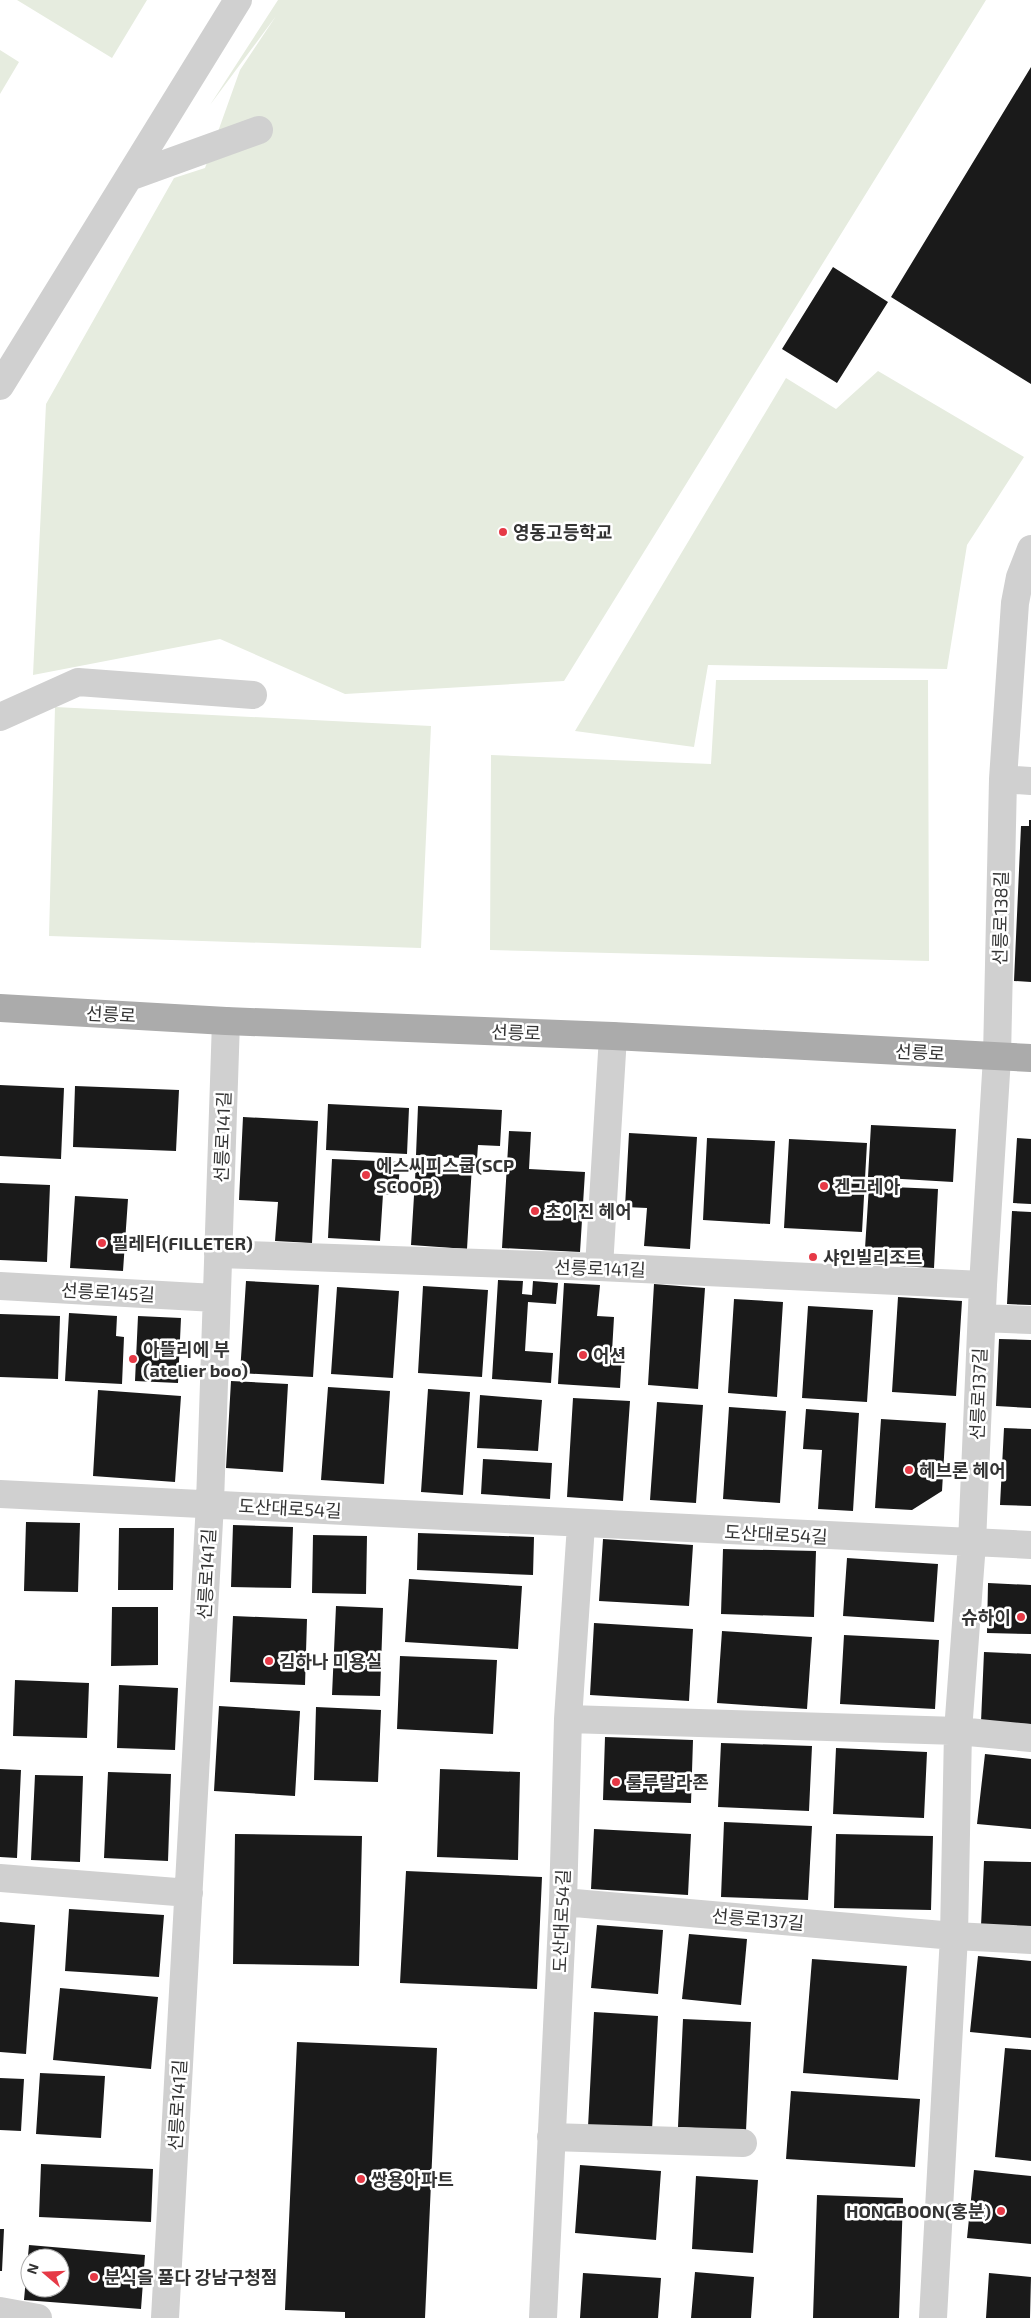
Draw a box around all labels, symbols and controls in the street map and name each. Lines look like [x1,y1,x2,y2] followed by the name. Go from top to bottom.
[513,521,612,543] place label: 영동고등학교
[497,526,509,538] marker: 영동고등학교
[988,871,1012,965] street label: 선릉로138길
[86,1002,136,1026] street label: 선릉로
[491,1020,541,1044] street label: 선릉로
[895,1040,945,1064] street label: 선릉로
[209,1091,235,1183] street label: 선릉로141길
[376,1154,514,1197] place label: 에스씨피스쿱(SCP SCOOP)
[360,1169,372,1181] marker: 에스씨피스쿱(SCP SCOOP)
[834,1175,901,1197] place label: 겐그레아
[818,1180,830,1192] marker: 겐그레아
[545,1200,632,1222] place label: 초이진 헤어
[529,1205,541,1217] marker: 초이진 헤어
[112,1232,253,1254] place label: 필레터(FILLETER)
[96,1237,108,1249] marker: 필레터(FILLETER)
[823,1246,922,1268] place label: 샤인빌리조트
[807,1251,819,1263] marker: 샤인빌리조트
[554,1255,646,1281] street label: 선릉로141길
[60,1279,156,1305] street label: 선릉로145길
[143,1338,248,1381] place label: 아뜰리에 부 (atelier boo)
[593,1344,626,1366] place label: 어션
[965,1347,991,1441] street label: 선릉로137길
[577,1349,589,1361] marker: 어션
[127,1353,139,1365] marker: 아뜰리에 부 (atelier boo)
[919,1459,1006,1481] place label: 헤브론 헤어
[903,1464,915,1476] marker: 헤브론 헤어
[238,1494,342,1522] street label: 도산대로54길
[724,1520,828,1548] street label: 도산대로54길
[193,1528,219,1620] street label: 선릉로141길
[961,1606,1011,1628] place label: 슈하이
[1015,1611,1027,1623] marker: 슈하이
[279,1650,382,1672] place label: 김하나 미용실
[263,1655,275,1667] marker: 김하나 미용실
[626,1771,709,1793] place label: 룰루랄라존
[610,1776,622,1788] marker: 룰루랄라존
[548,1869,574,1973] street label: 도산대로54길
[711,1904,805,1934] street label: 선릉로137길
[164,2059,190,2151] street label: 선릉로141길
[371,2168,454,2190] place label: 쌍용아파트
[355,2173,367,2185] marker: 쌍용아파트
[846,2200,991,2222] place label: HONGBOON(홍분)
[995,2205,1007,2217] marker: HONGBOON(홍분)
[20,2248,70,2298] north arrow
[23,2261,42,2276] text: N
[104,2266,277,2288] place label: 분식을 품다 강남구청점
[88,2271,100,2283] marker: 분식을 품다 강남구청점

